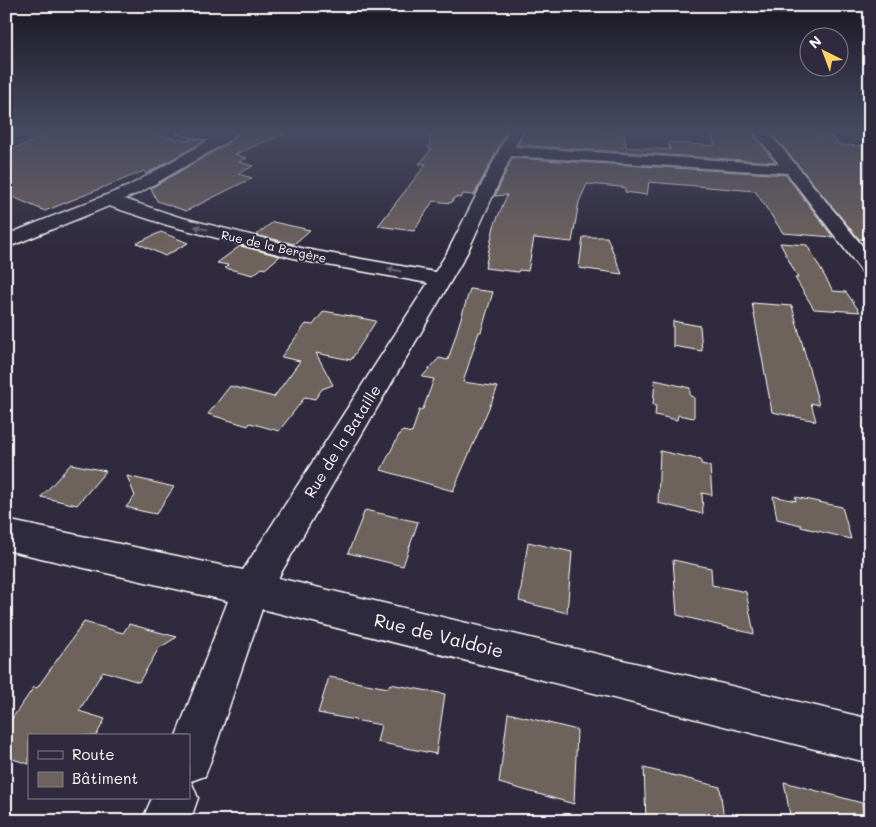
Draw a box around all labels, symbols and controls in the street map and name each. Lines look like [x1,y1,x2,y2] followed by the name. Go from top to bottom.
[798,28,848,78] north arrow
[805,31,825,53] text: N
[193,224,208,232] one-way arrow
[220,226,328,266] street label: Rue de la Bergère
[385,266,401,274] one-way arrow
[299,381,385,501] street label: Rue de la Bataille
[372,607,506,663] street label: Rue de Valdoie
[28,734,190,800] legend
[72,744,115,764] text: Route
[72,768,138,788] text: Bâtiment

